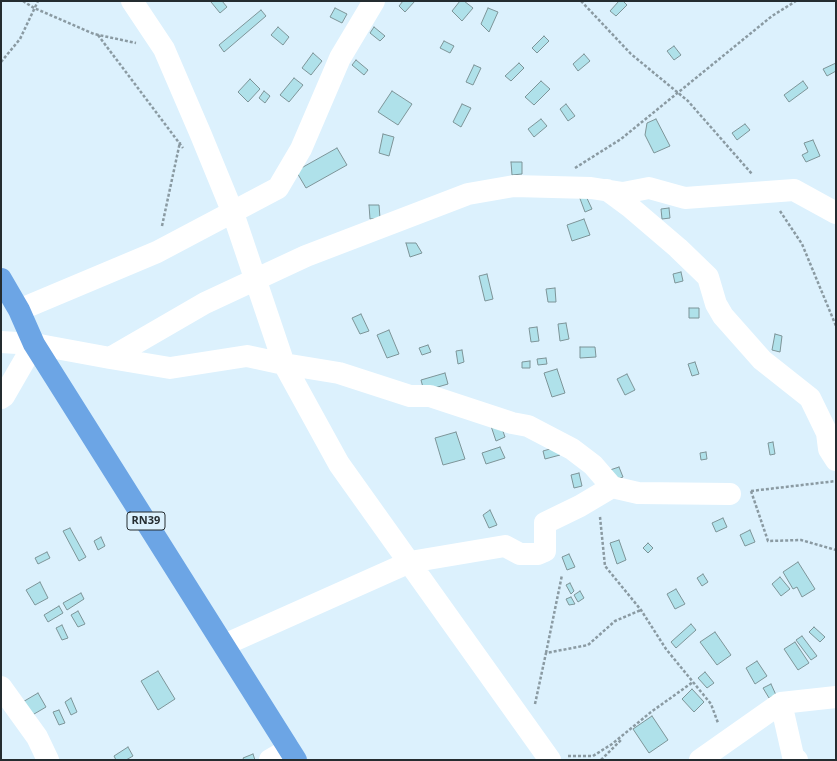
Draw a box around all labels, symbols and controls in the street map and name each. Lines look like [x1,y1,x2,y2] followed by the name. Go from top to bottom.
[127,512,165,530] road number: RN39

